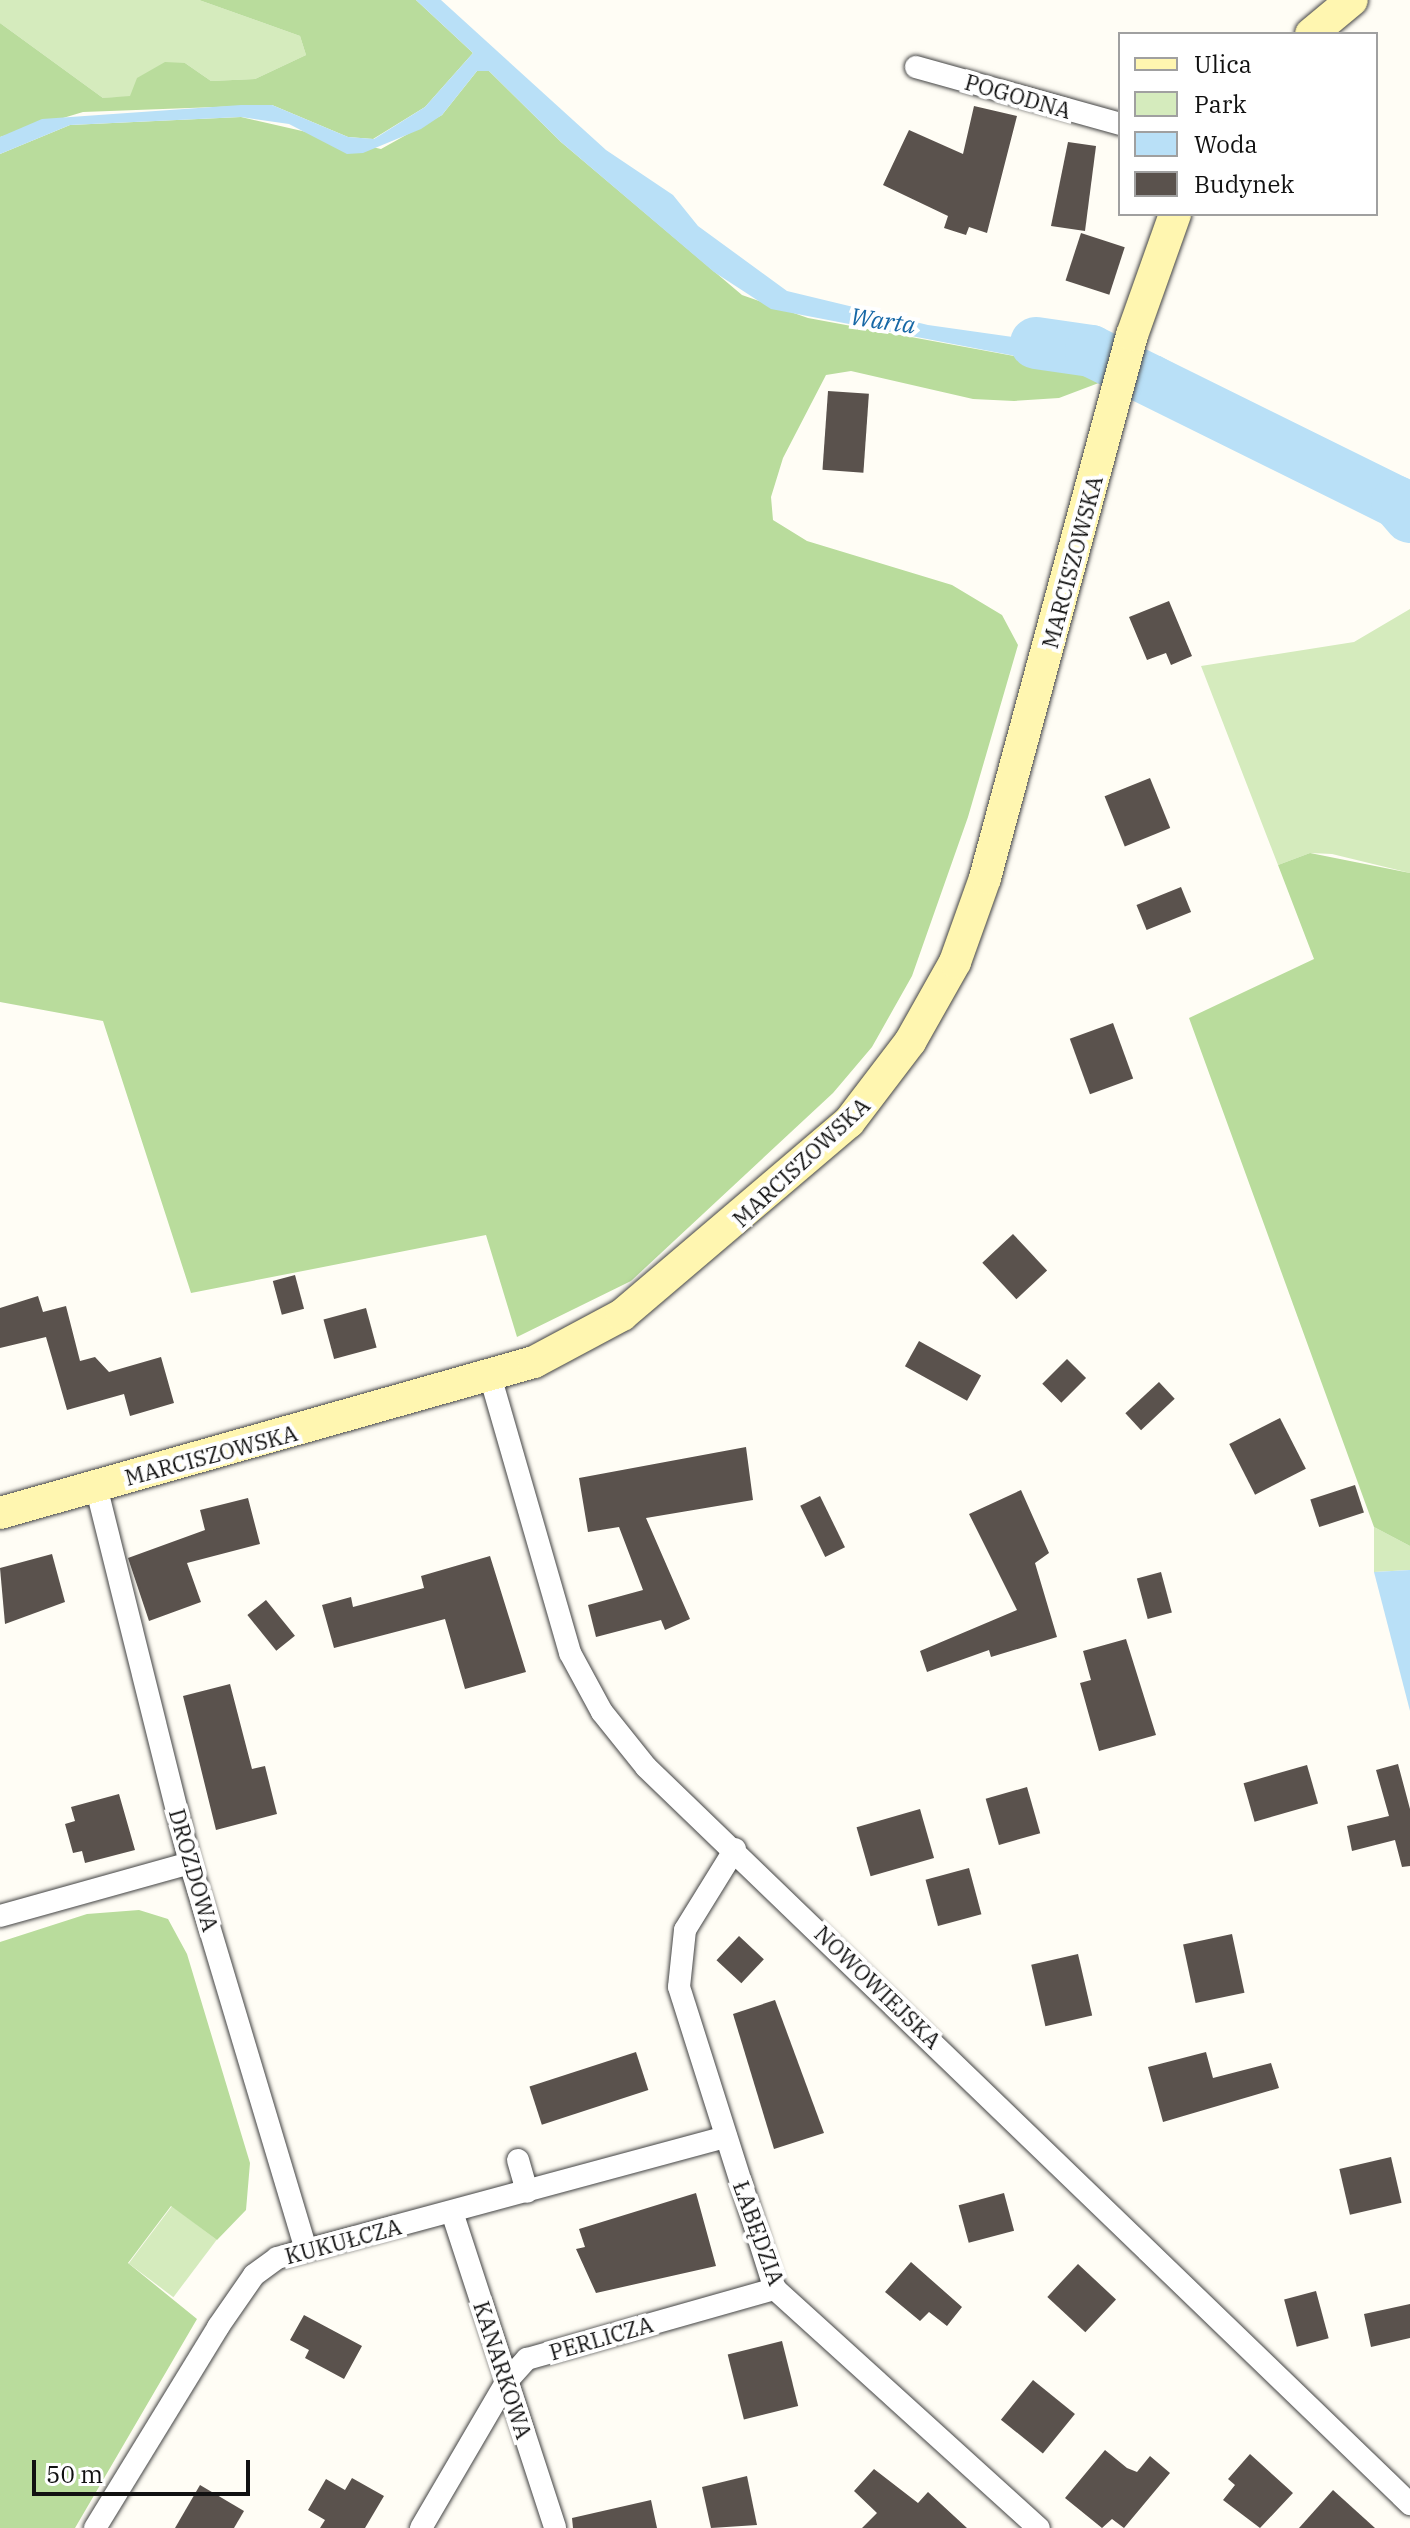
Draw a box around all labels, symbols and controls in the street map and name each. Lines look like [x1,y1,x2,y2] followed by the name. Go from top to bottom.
[1118,32,1378,216] legend
[1194,48,1252,80] text: Ulica
[962,68,1074,124] street label: POGODNA
[1194,88,1246,120] text: Park
[1194,128,1258,160] text: Woda
[1194,168,1294,200] text: Budynek
[849,302,917,340] water label: Warta
[1036,473,1108,651] street label: MARCISZOWSKA
[727,1092,875,1232] street label: MARCISZOWSKA
[122,1419,300,1491] street label: MARCISZOWSKA
[164,1806,224,1934] street label: DROZDOWA
[809,1920,947,2054] street label: NOWOWIEJSKA
[728,2177,790,2289] street label: ŁABĘDZIA
[282,2213,404,2269] street label: KUKUŁCZA
[468,2298,538,2442] street label: KANARKOWA
[546,2311,656,2365] street label: PERLICZA
[36,2444,254,2494] scale bar
[46,2458,103,2490] text: 50 m

